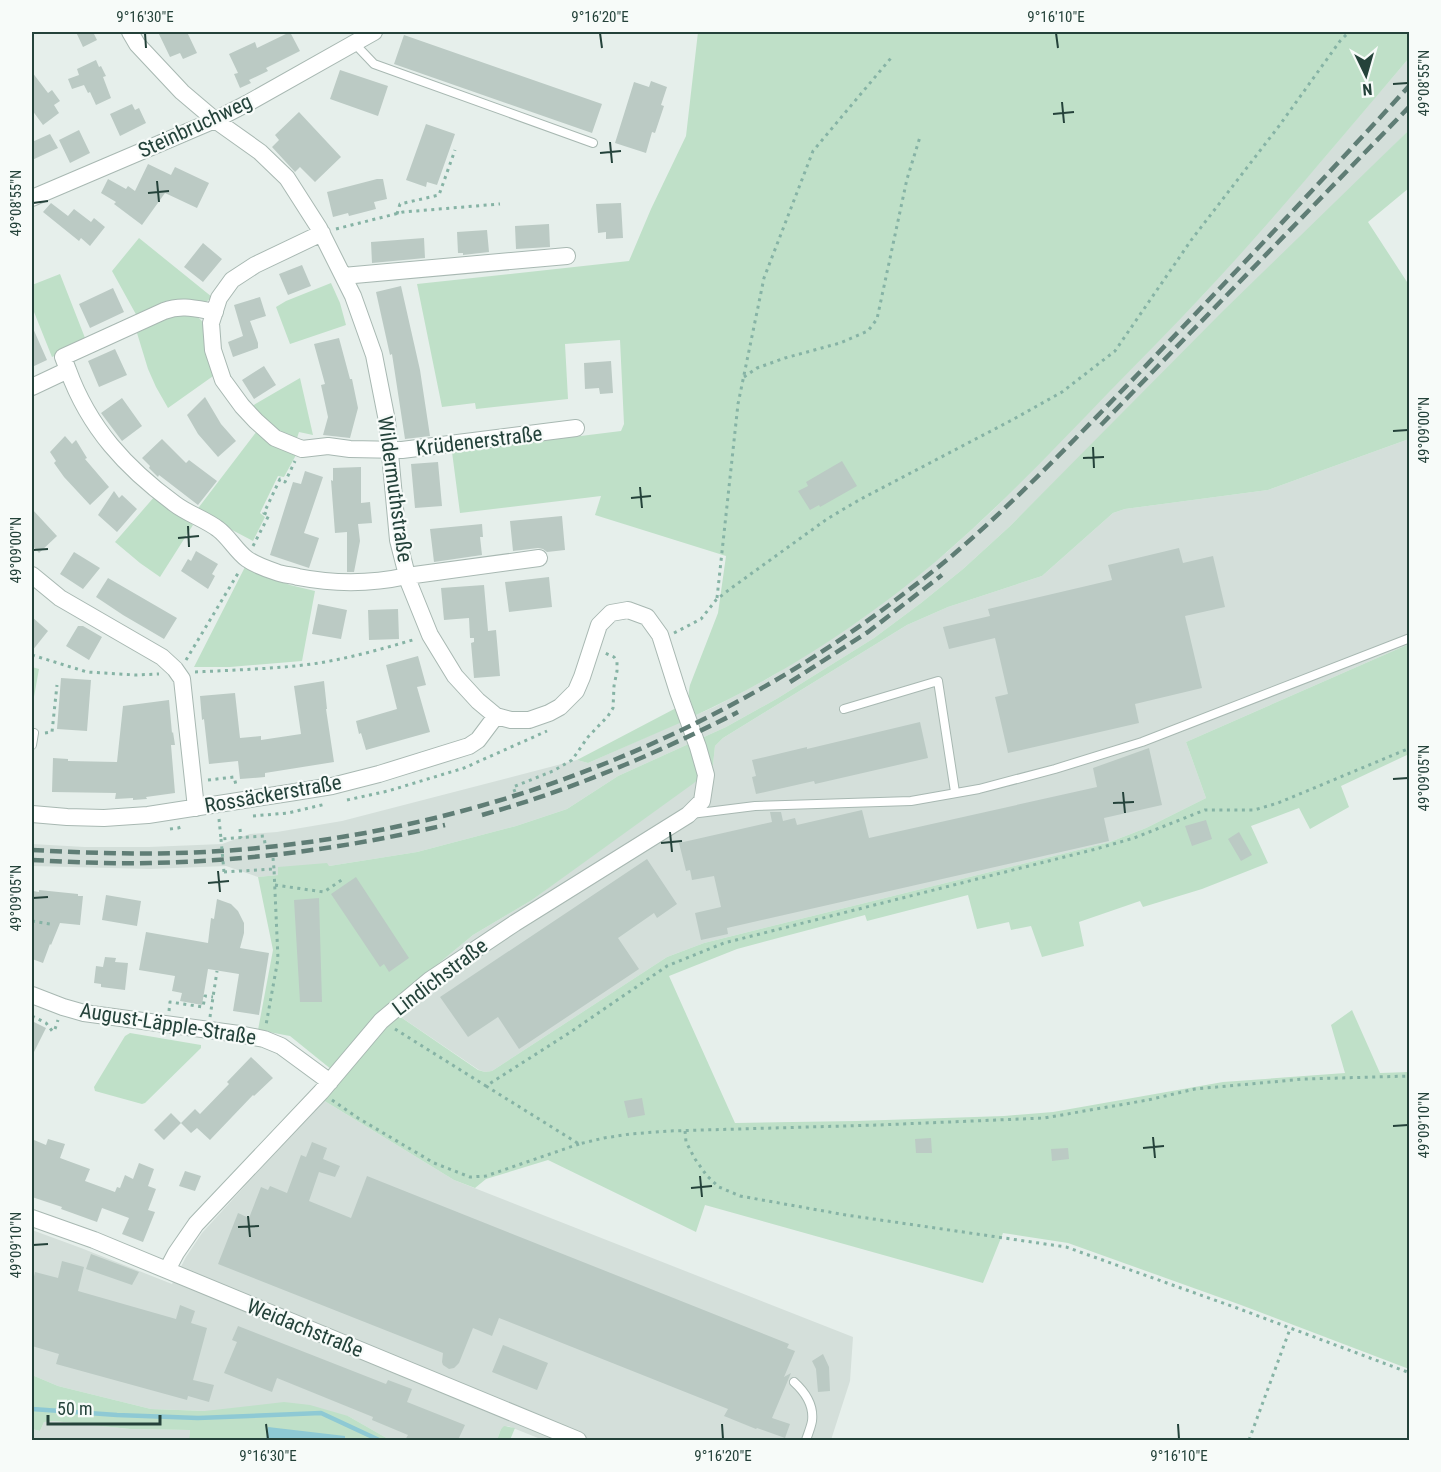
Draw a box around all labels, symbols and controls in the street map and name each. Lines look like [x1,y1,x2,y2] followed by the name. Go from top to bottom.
[116,8,174,26] text: 9°16'30"E
[571,8,629,26] text: 9°16'20"E
[1027,8,1085,26] text: 9°16'10"E
[1336,45,1396,105] north arrow
[1415,50,1433,116] text: 49°08'55"N
[1362,80,1373,99] text: N
[134,89,256,163] street label: Steinbruchweg
[7,170,25,236] text: 49°08'55"N
[1415,397,1433,463] text: 49°09'00"N
[373,414,417,564] street label: Wildermuthstraße
[414,421,544,461] street label: Krüdenerstraße
[7,517,25,583] text: 49°09'00"N
[1415,745,1433,811] text: 49°09'05"N
[203,770,344,818] street label: Rossäckerstraße
[7,865,25,931] text: 49°09'05"N
[388,933,492,1020] street label: Lindichstraße
[78,998,258,1050] street label: August-Läpple-Straße
[1415,1092,1433,1158] text: 49°09'10"N
[7,1212,25,1278] text: 49°09'10"N
[243,1294,367,1362] street label: Weidachstraße
[48,1388,160,1426] scale bar
[57,1398,92,1419] text: 50 m
[239,1447,297,1465] text: 9°16'30"E
[694,1447,752,1465] text: 9°16'20"E
[1150,1447,1208,1465] text: 9°16'10"E

